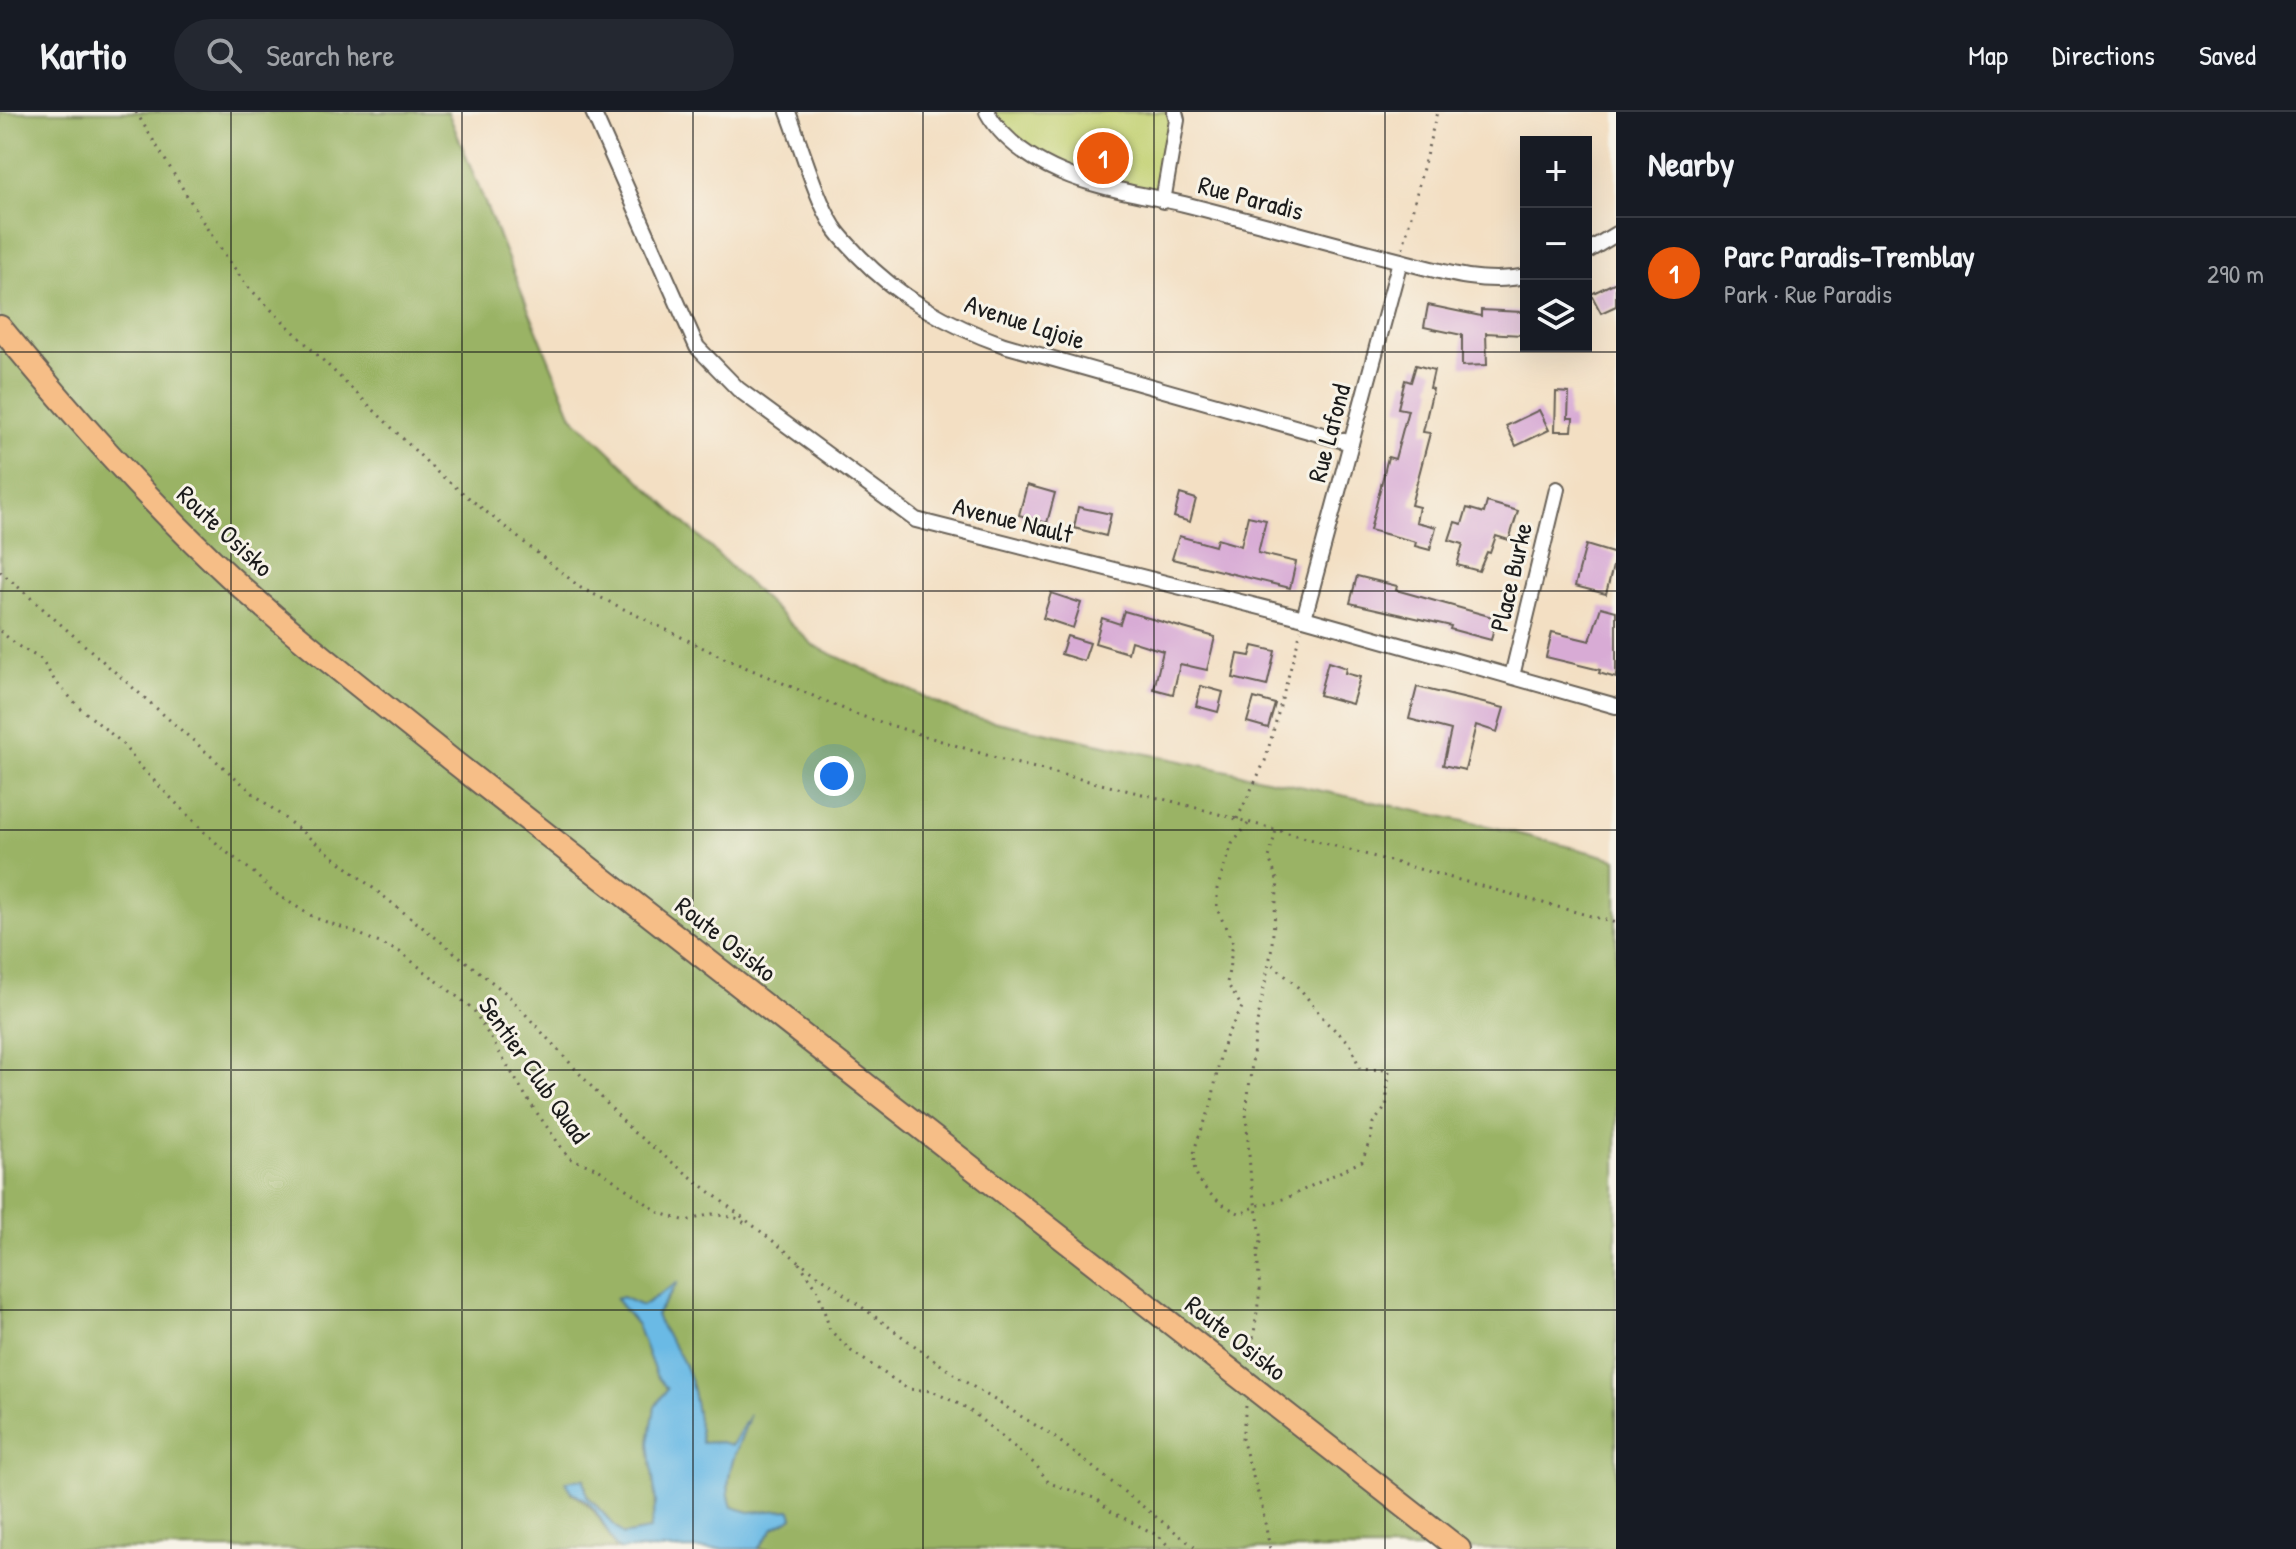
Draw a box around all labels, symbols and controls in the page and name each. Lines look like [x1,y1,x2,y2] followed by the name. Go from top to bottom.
[174,19,734,91] search box
[40,29,126,81] text: Kartio
[202,33,246,77] icon: search
[266,35,395,75] text: Search here
[1968,36,2008,74] text: Map
[2052,36,2155,74] text: Directions
[2199,36,2256,74] text: Saved
[1077,128,1129,188] pin: 1
[1520,136,1592,352] map controls
[1520,136,1592,208] button: +
[1648,141,1734,187] text: Nearby
[1195,167,1308,228] street label: Rue Paradis
[1520,208,1592,280] button: −
[1724,236,1975,276] text: Parc Paradis-Tremblay
[1669,256,1679,291] text: 1
[2207,256,2264,291] text: 290 m
[1724,276,1892,311] text: Park · Rue Paradis
[1520,280,1592,352] button: layers
[961,286,1090,357] street label: Avenue Lajoie
[1299,380,1358,486] street label: Rue Lafond
[170,477,281,584] street label: Route Osisko
[950,488,1078,552] street label: Avenue Nault
[1481,519,1540,635] street label: Place Burke
[814,756,854,796] your location
[668,888,784,989] street label: Route Osisko
[471,990,598,1150] street label: Sentier Club Quad
[1178,1287,1294,1388] street label: Route Osisko

